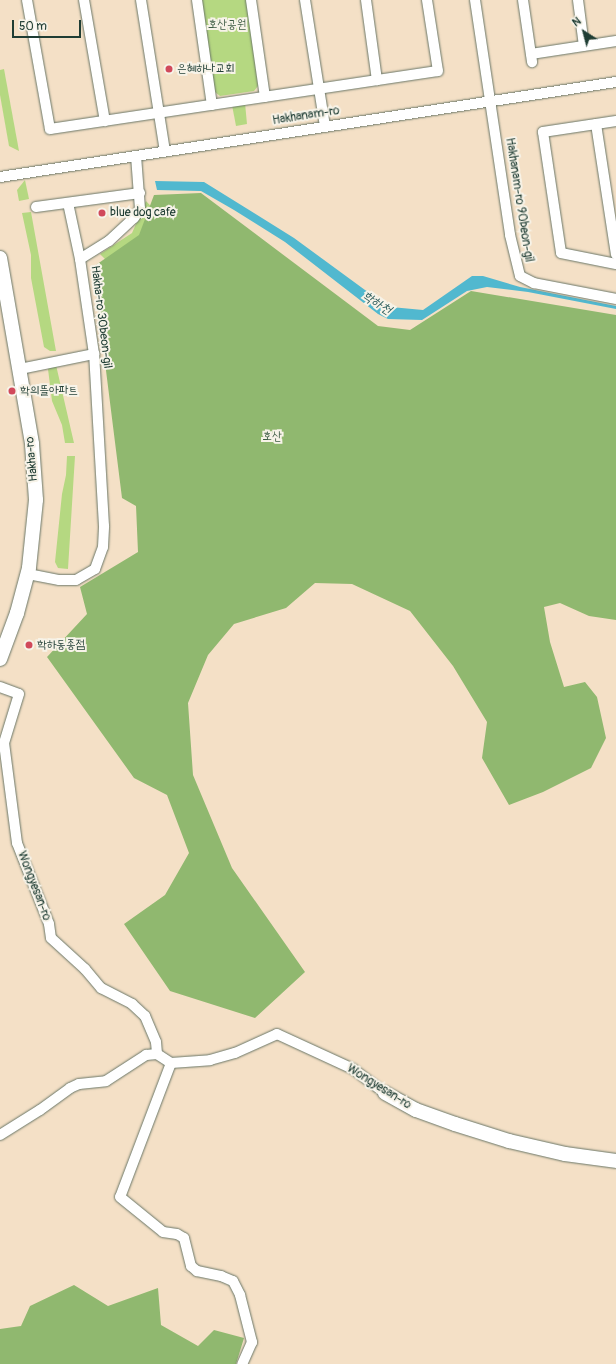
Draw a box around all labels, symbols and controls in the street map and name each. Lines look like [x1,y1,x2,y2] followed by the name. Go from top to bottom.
[14,12,83,38] scale bar
[564,12,604,52] north arrow
[570,14,583,29] text: N
[208,18,246,32] park label: 호산공원
[19,19,47,34] text: 50 m
[177,62,235,76] place label: 은혜하나교회
[164,64,174,74] marker: 은혜하나교회
[271,104,341,128] street label: Hakhanam-ro
[502,137,536,263] street label: Hakhanam-ro 90beon-gil
[110,206,176,220] place label: blue dog cafe
[97,208,107,218] marker: blue dog cafe
[88,265,114,369] street label: Hakha-ro 30beon-gil
[360,288,394,318] water label: 학하천
[20,384,78,398] place label: 학의뜰아파트
[7,386,17,396] marker: 학의뜰아파트
[262,430,282,444] park label: 호산
[23,436,41,482] street label: Hakha-ro
[37,638,85,652] place label: 학하동종점
[24,640,34,650] marker: 학하동종점
[14,849,54,923] street label: Wongyesan-ro
[344,1061,414,1113] street label: Wongyesan-ro

